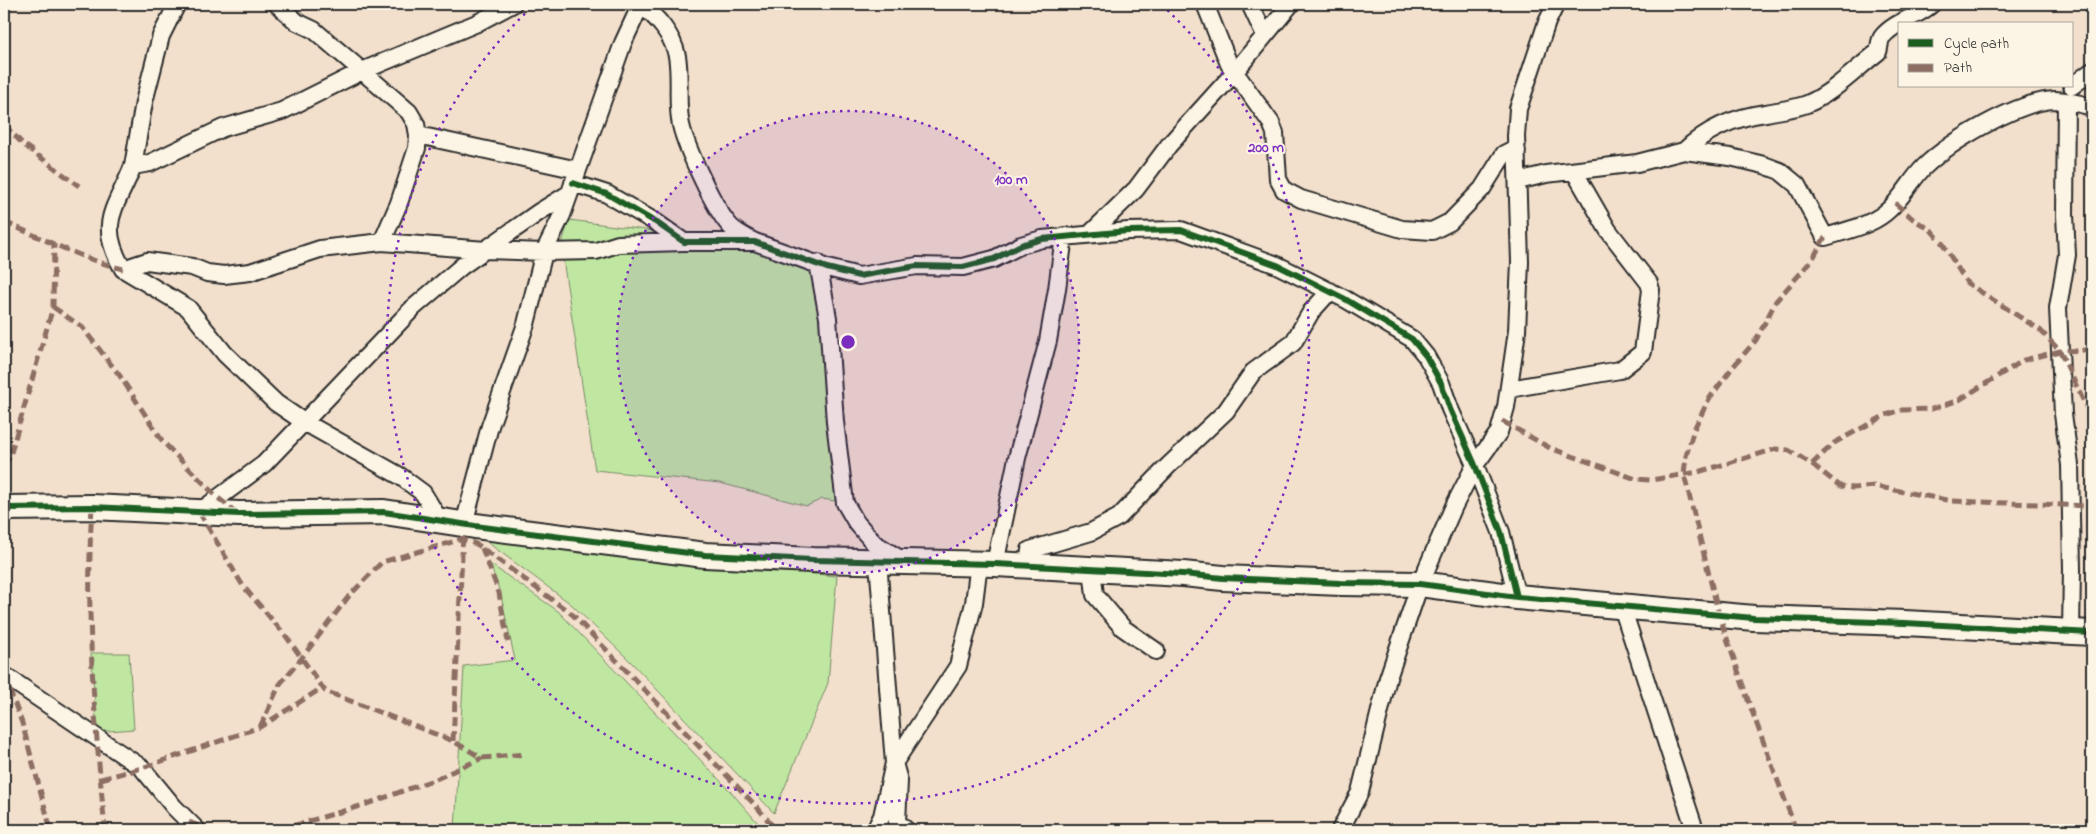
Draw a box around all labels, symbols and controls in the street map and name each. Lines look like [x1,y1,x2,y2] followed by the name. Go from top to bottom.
[1898,22,2074,88] legend
[1944,33,2009,56] text: Cycle path
[1944,57,1972,79] text: Path
[1247,137,1284,159] text: 200 m
[994,169,1028,191] text: 100 m
[839,333,857,351] centre of rings

